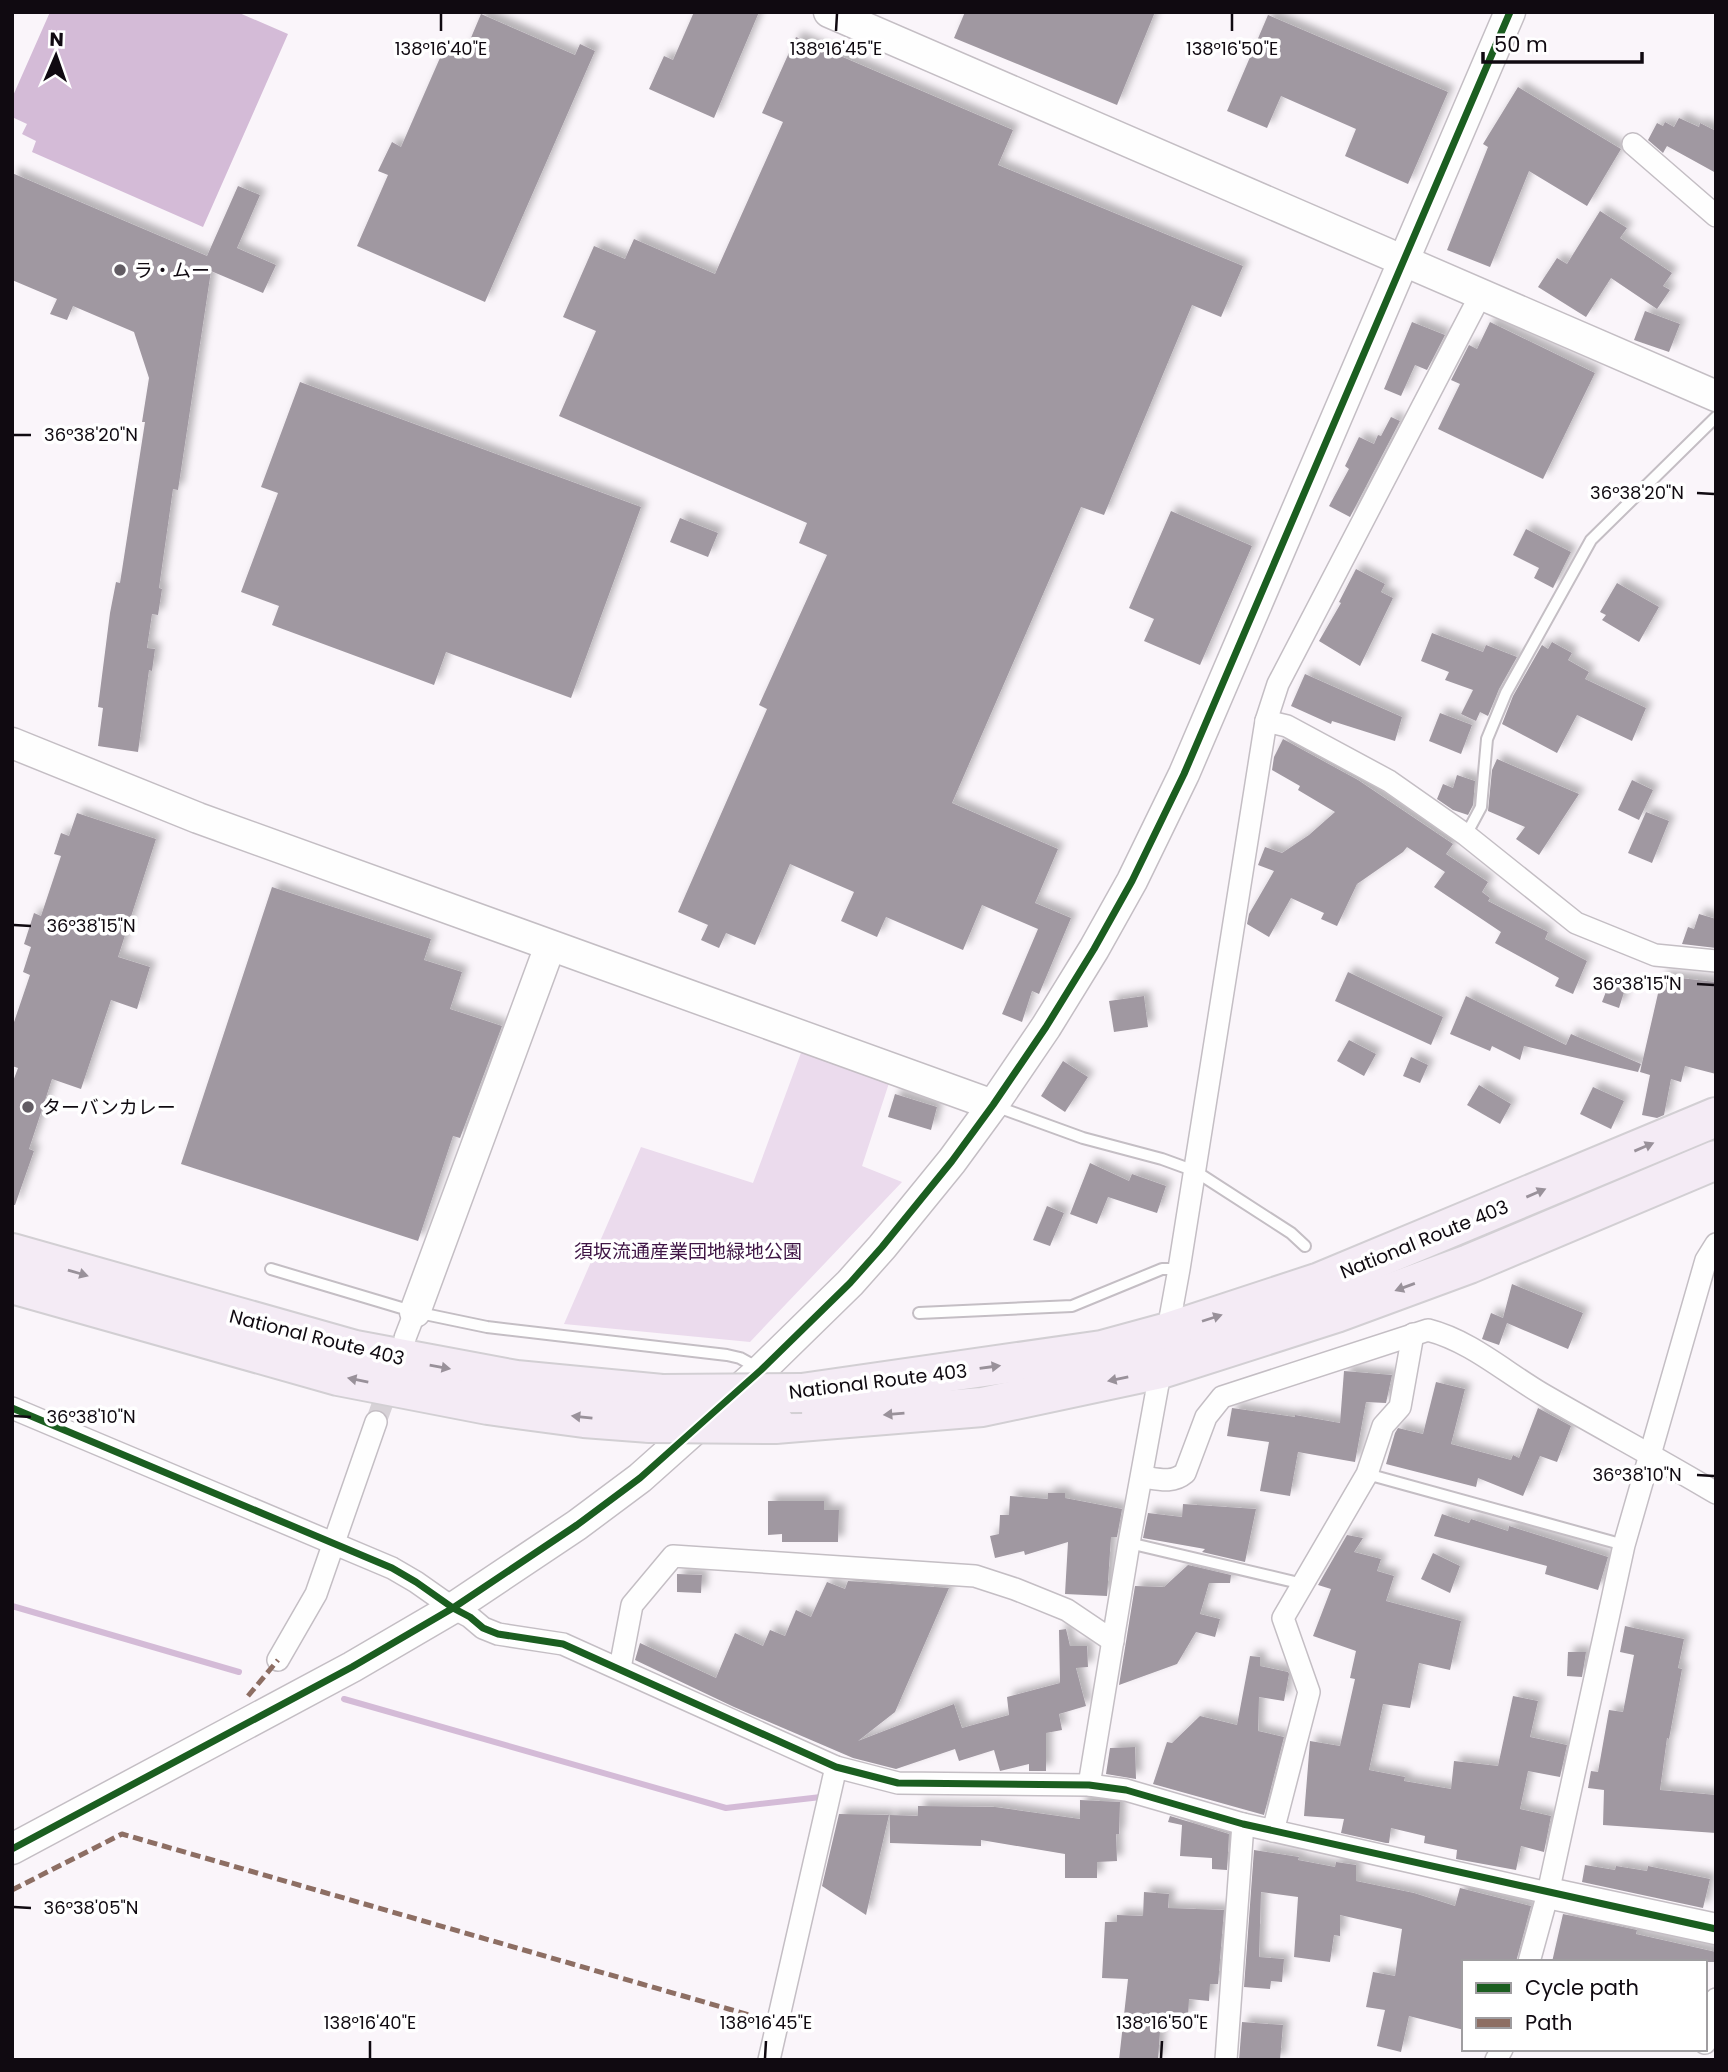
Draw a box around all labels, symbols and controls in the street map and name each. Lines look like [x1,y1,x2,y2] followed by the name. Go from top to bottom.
[21,21,91,91] north arrow
[1483,21,1642,65] scale bar
[49,26,64,53] text: N
[1494,30,1548,59] text: 50 m
[395,36,487,61] text: 138°16'40"E
[790,36,882,61] text: 138°16'45"E
[1186,36,1278,61] text: 138°16'50"E
[134,257,210,284] place label: ラ・ムー
[112,262,128,278] marker: ラ・ムー
[44,422,138,447] text: 36°38'20"N
[1590,480,1684,505] text: 36°38'20"N
[46,913,136,938] text: 36°38'15"N
[1592,971,1682,996] text: 36°38'15"N
[42,1094,176,1121] place label: ターバンカレー
[20,1099,36,1115] marker: ターバンカレー
[1634,1141,1654,1153] one-way arrow
[1525,1187,1546,1198] one-way arrow
[1336,1193,1512,1286] street label: National Route 403
[574,1238,802,1265] park label: 須坂流通産業団地緑地公園
[67,1268,88,1278] one-way arrow
[1394,1282,1415,1293] one-way arrow
[227,1303,407,1372] street label: National Route 403
[1202,1312,1223,1322] one-way arrow
[787,1357,969,1406] street label: National Route 403
[980,1361,1002,1372] one-way arrow
[429,1362,451,1373] one-way arrow
[347,1374,369,1385] one-way arrow
[1107,1374,1129,1385] one-way arrow
[46,1404,136,1429] text: 36°38'10"N
[883,1409,905,1420] one-way arrow
[571,1412,593,1423] one-way arrow
[1592,1462,1682,1487] text: 36°38'10"N
[44,1895,138,1920] text: 36°38'05"N
[1462,1960,1707,2051] legend
[1525,1973,1639,2002] text: Cycle path
[1525,2008,1572,2037] text: Path
[324,2010,416,2035] text: 138°16'40"E
[720,2010,812,2035] text: 138°16'45"E
[1116,2010,1208,2035] text: 138°16'50"E

